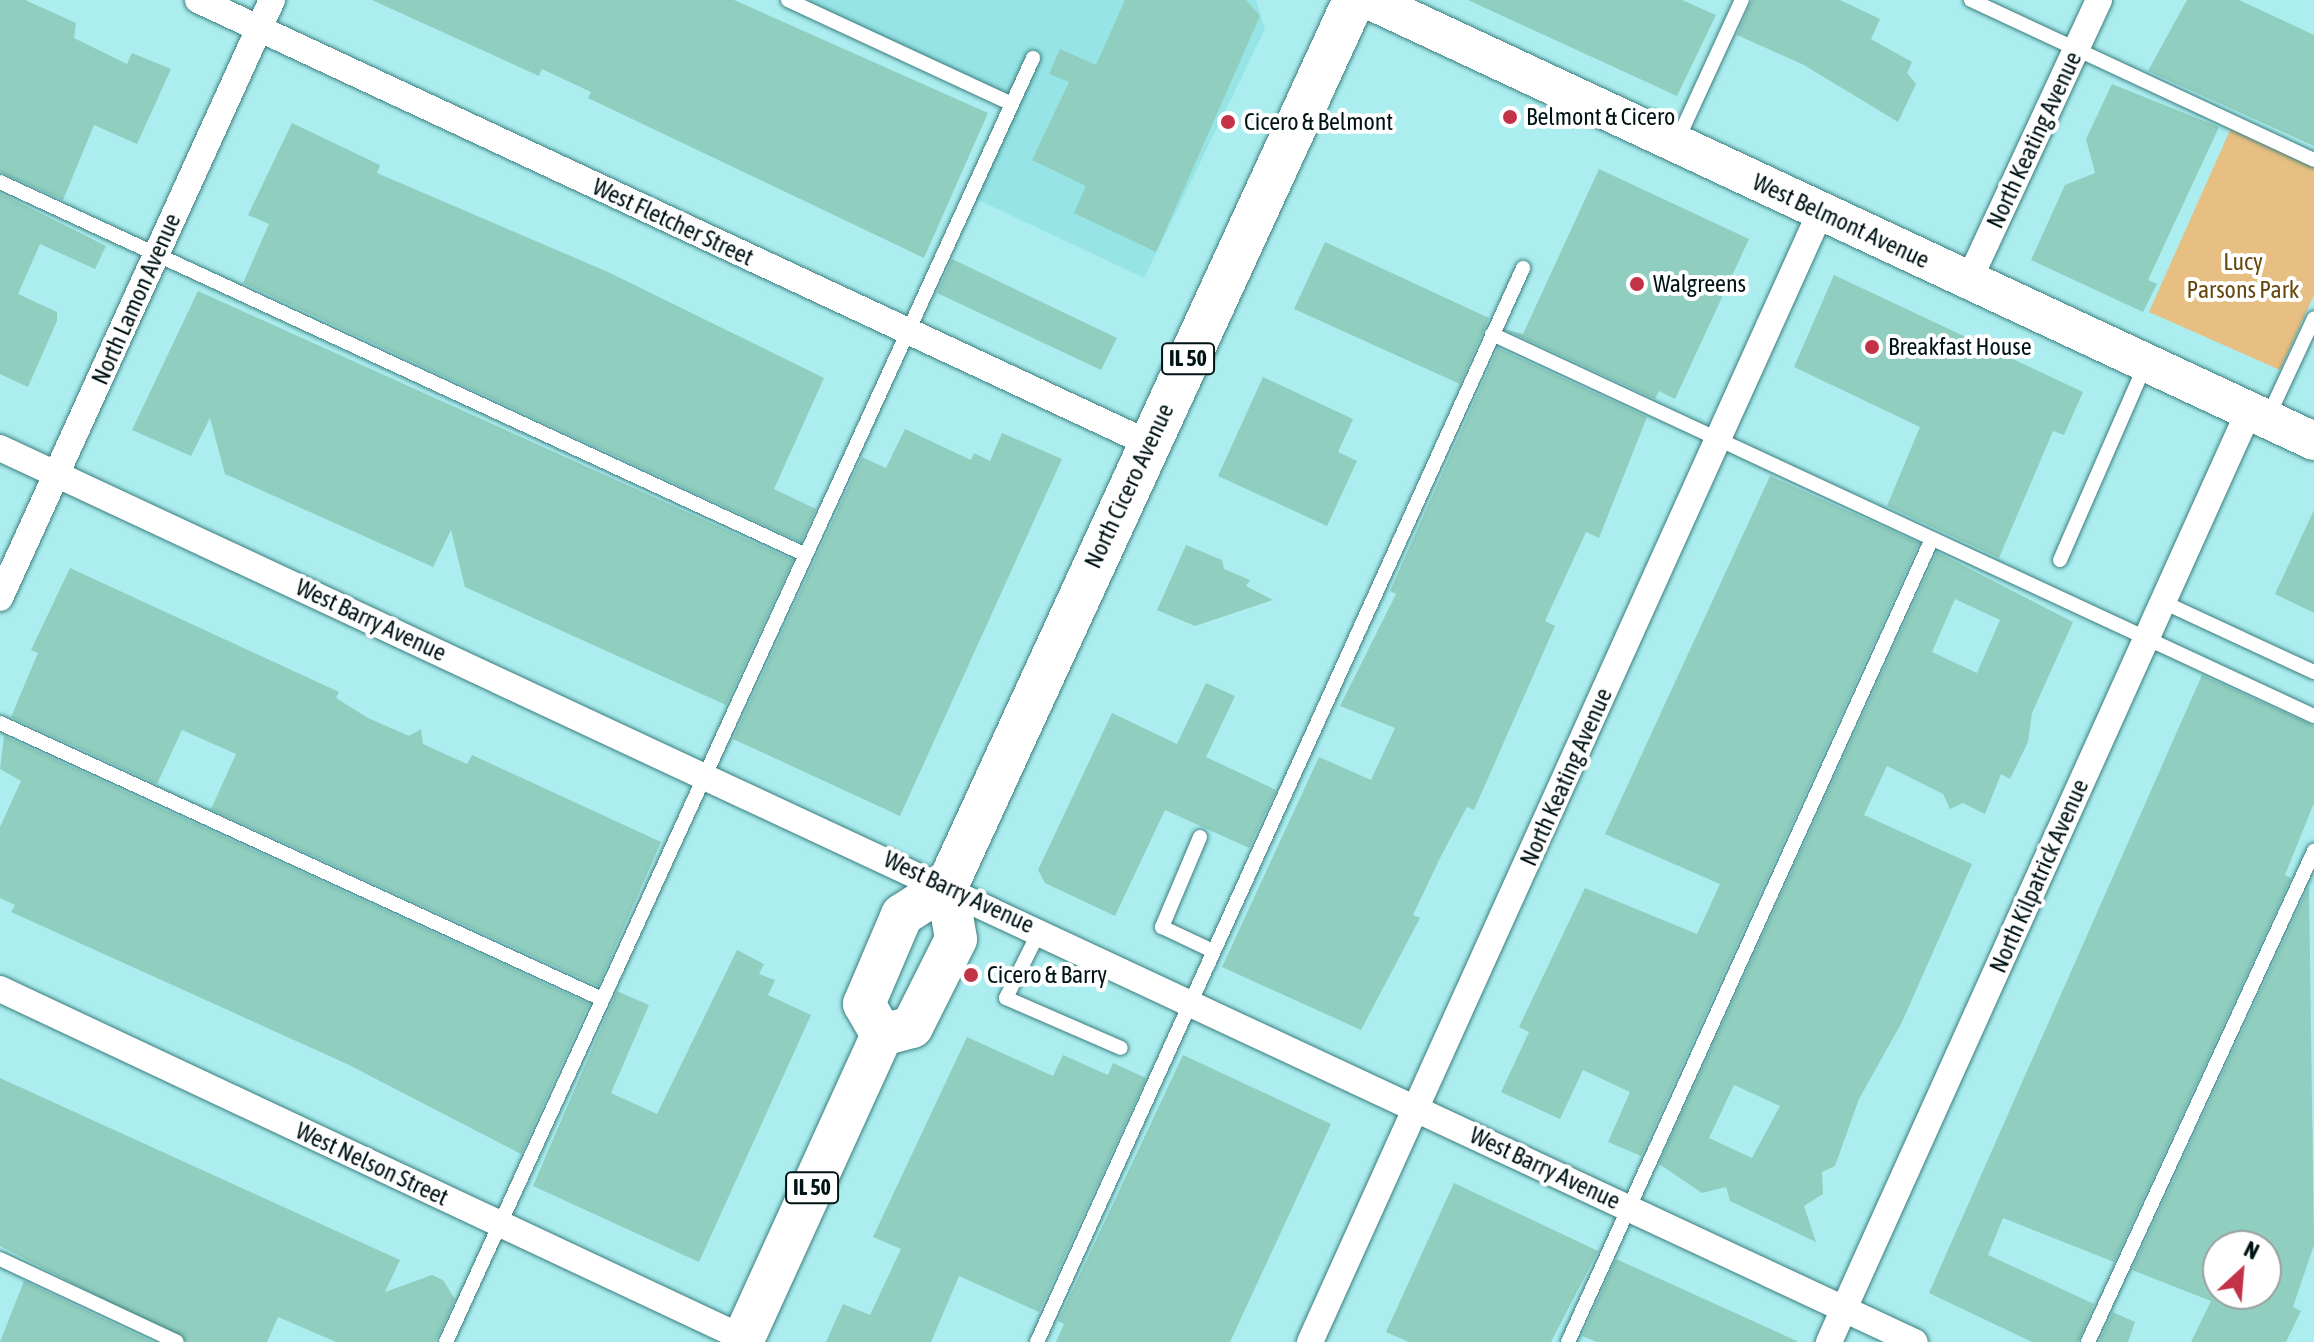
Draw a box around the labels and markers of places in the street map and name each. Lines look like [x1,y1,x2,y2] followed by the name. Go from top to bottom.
[1526,103,1675,131] place label: Belmont & Cicero
[1244,108,1393,136] place label: Cicero & Belmont
[1501,108,1519,126] marker: Belmont & Cicero
[1219,113,1237,131] marker: Cicero & Belmont
[1653,270,1746,298] place label: Walgreens
[1628,275,1646,293] marker: Walgreens
[1888,333,2032,361] place label: Breakfast House
[1863,338,1881,356] marker: Breakfast House
[987,961,1107,989] place label: Cicero & Barry
[962,966,980,984] marker: Cicero & Barry

